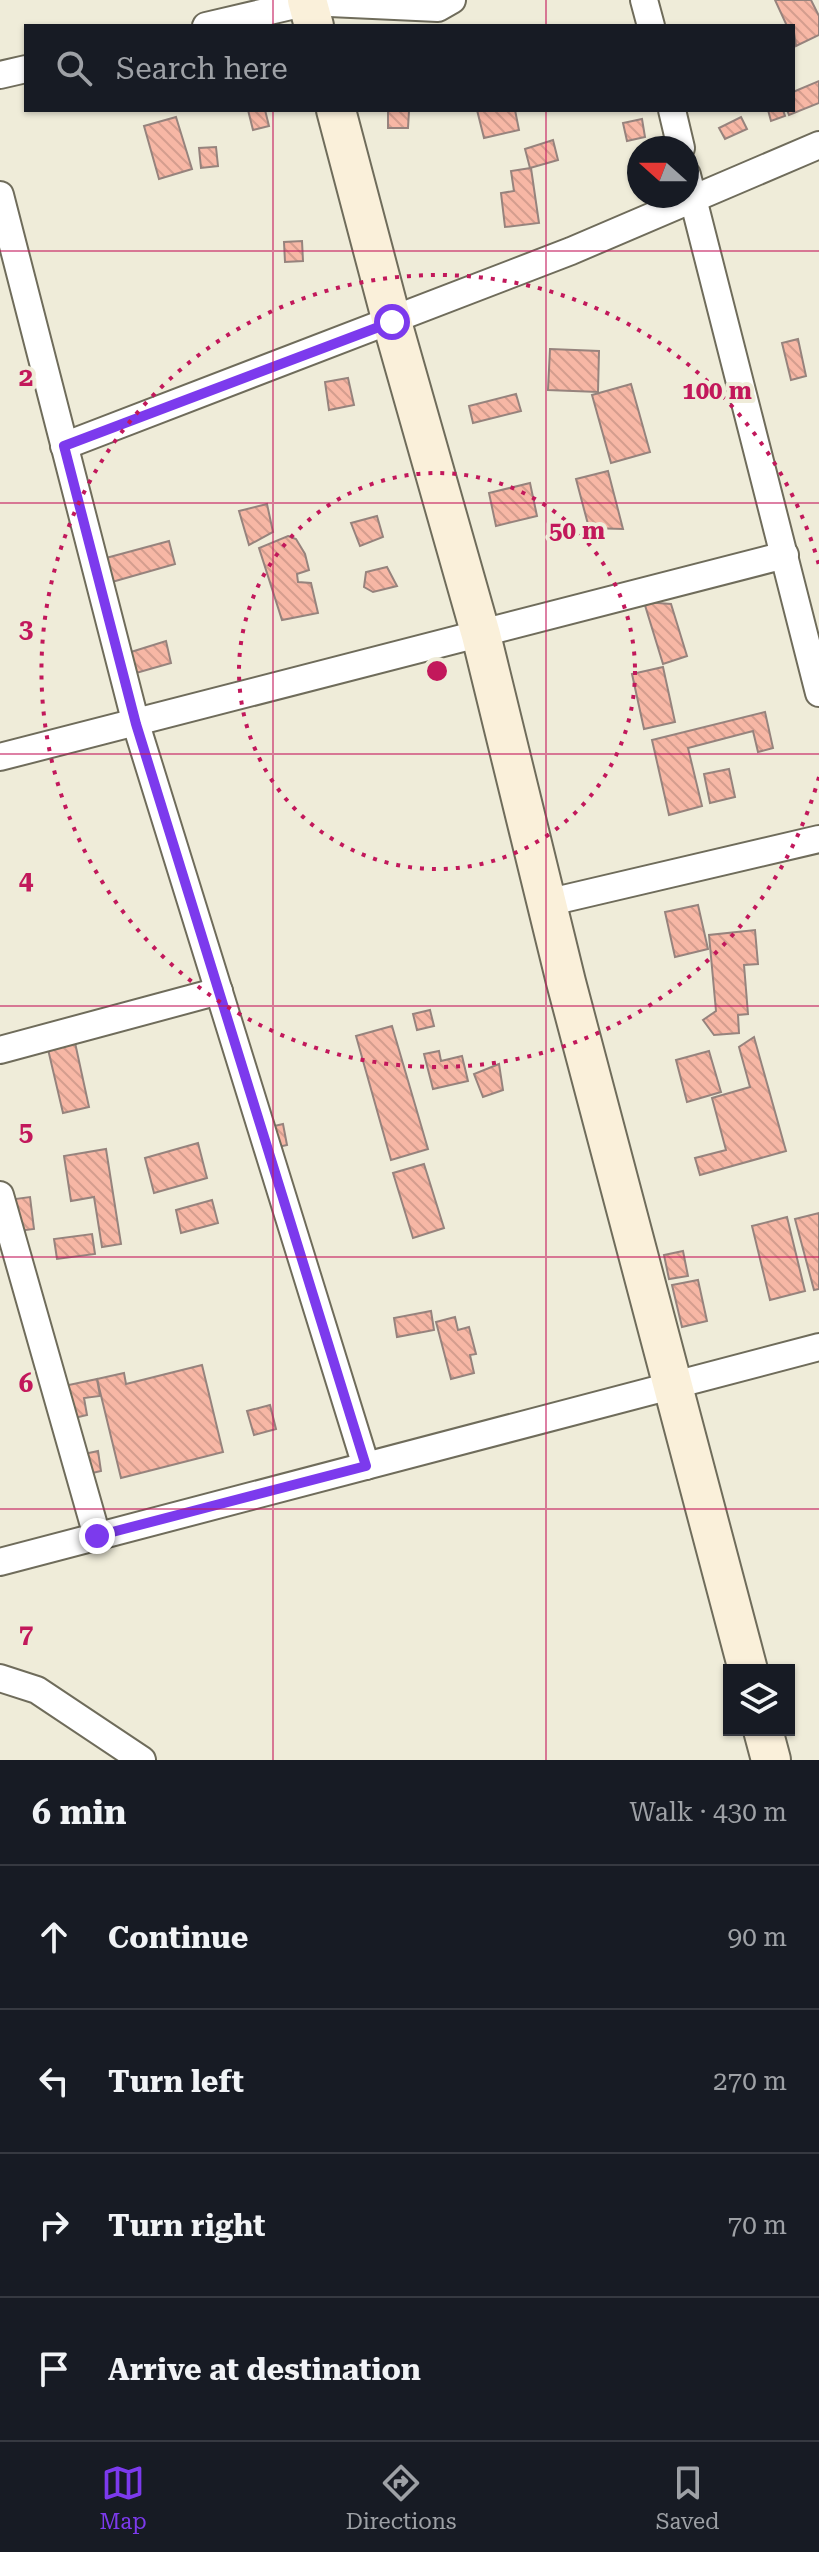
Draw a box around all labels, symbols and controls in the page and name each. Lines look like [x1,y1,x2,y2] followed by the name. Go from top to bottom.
[24,24,795,112] search box
[52,46,96,90] icon: search
[116,51,288,86] text: Search here
[627,136,699,208] north arrow
[374,304,410,340] route start
[19,362,33,392] text: 2
[682,377,752,405] text: 100 m
[549,517,605,545] text: 50 m
[19,614,33,644] text: 3
[423,657,451,685] centre of rings
[19,865,34,895] text: 4
[19,1117,33,1147] text: 5
[19,1368,33,1398] text: 6
[79,1518,115,1554] route end
[19,1619,33,1649] text: 7
[723,1664,795,1736] map controls
[723,1664,795,1736] button: layers
[32,1792,127,1832] text: 6 min
[629,1797,787,1827] text: Walk · 430 m
[32,1915,76,1959] icon: ahead
[108,1920,248,1955] text: Continue
[728,1922,787,1952] text: 90 m
[32,2059,76,2103] icon: left
[108,2064,244,2099] text: Turn left
[713,2066,787,2096] text: 270 m
[32,2203,76,2247] icon: right
[108,2208,265,2243] text: Turn right
[728,2210,787,2240] text: 70 m
[32,2347,76,2391] icon: arrive
[108,2352,421,2387] text: Arrive at destination
[100,2461,147,2534] tab: Map
[346,2461,456,2534] tab: Directions
[656,2461,719,2534] tab: Saved

